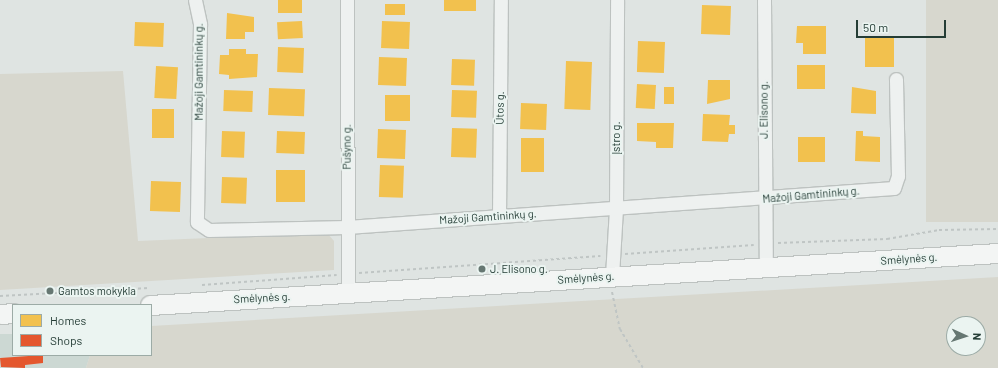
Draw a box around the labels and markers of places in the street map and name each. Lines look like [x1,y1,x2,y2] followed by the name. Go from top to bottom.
[490,262,548,276] place label: J. Elisono g.
[477,264,487,274] marker: J. Elisono g.
[58,284,136,298] place label: Gamtos mokykla
[45,286,55,296] marker: Gamtos mokykla

